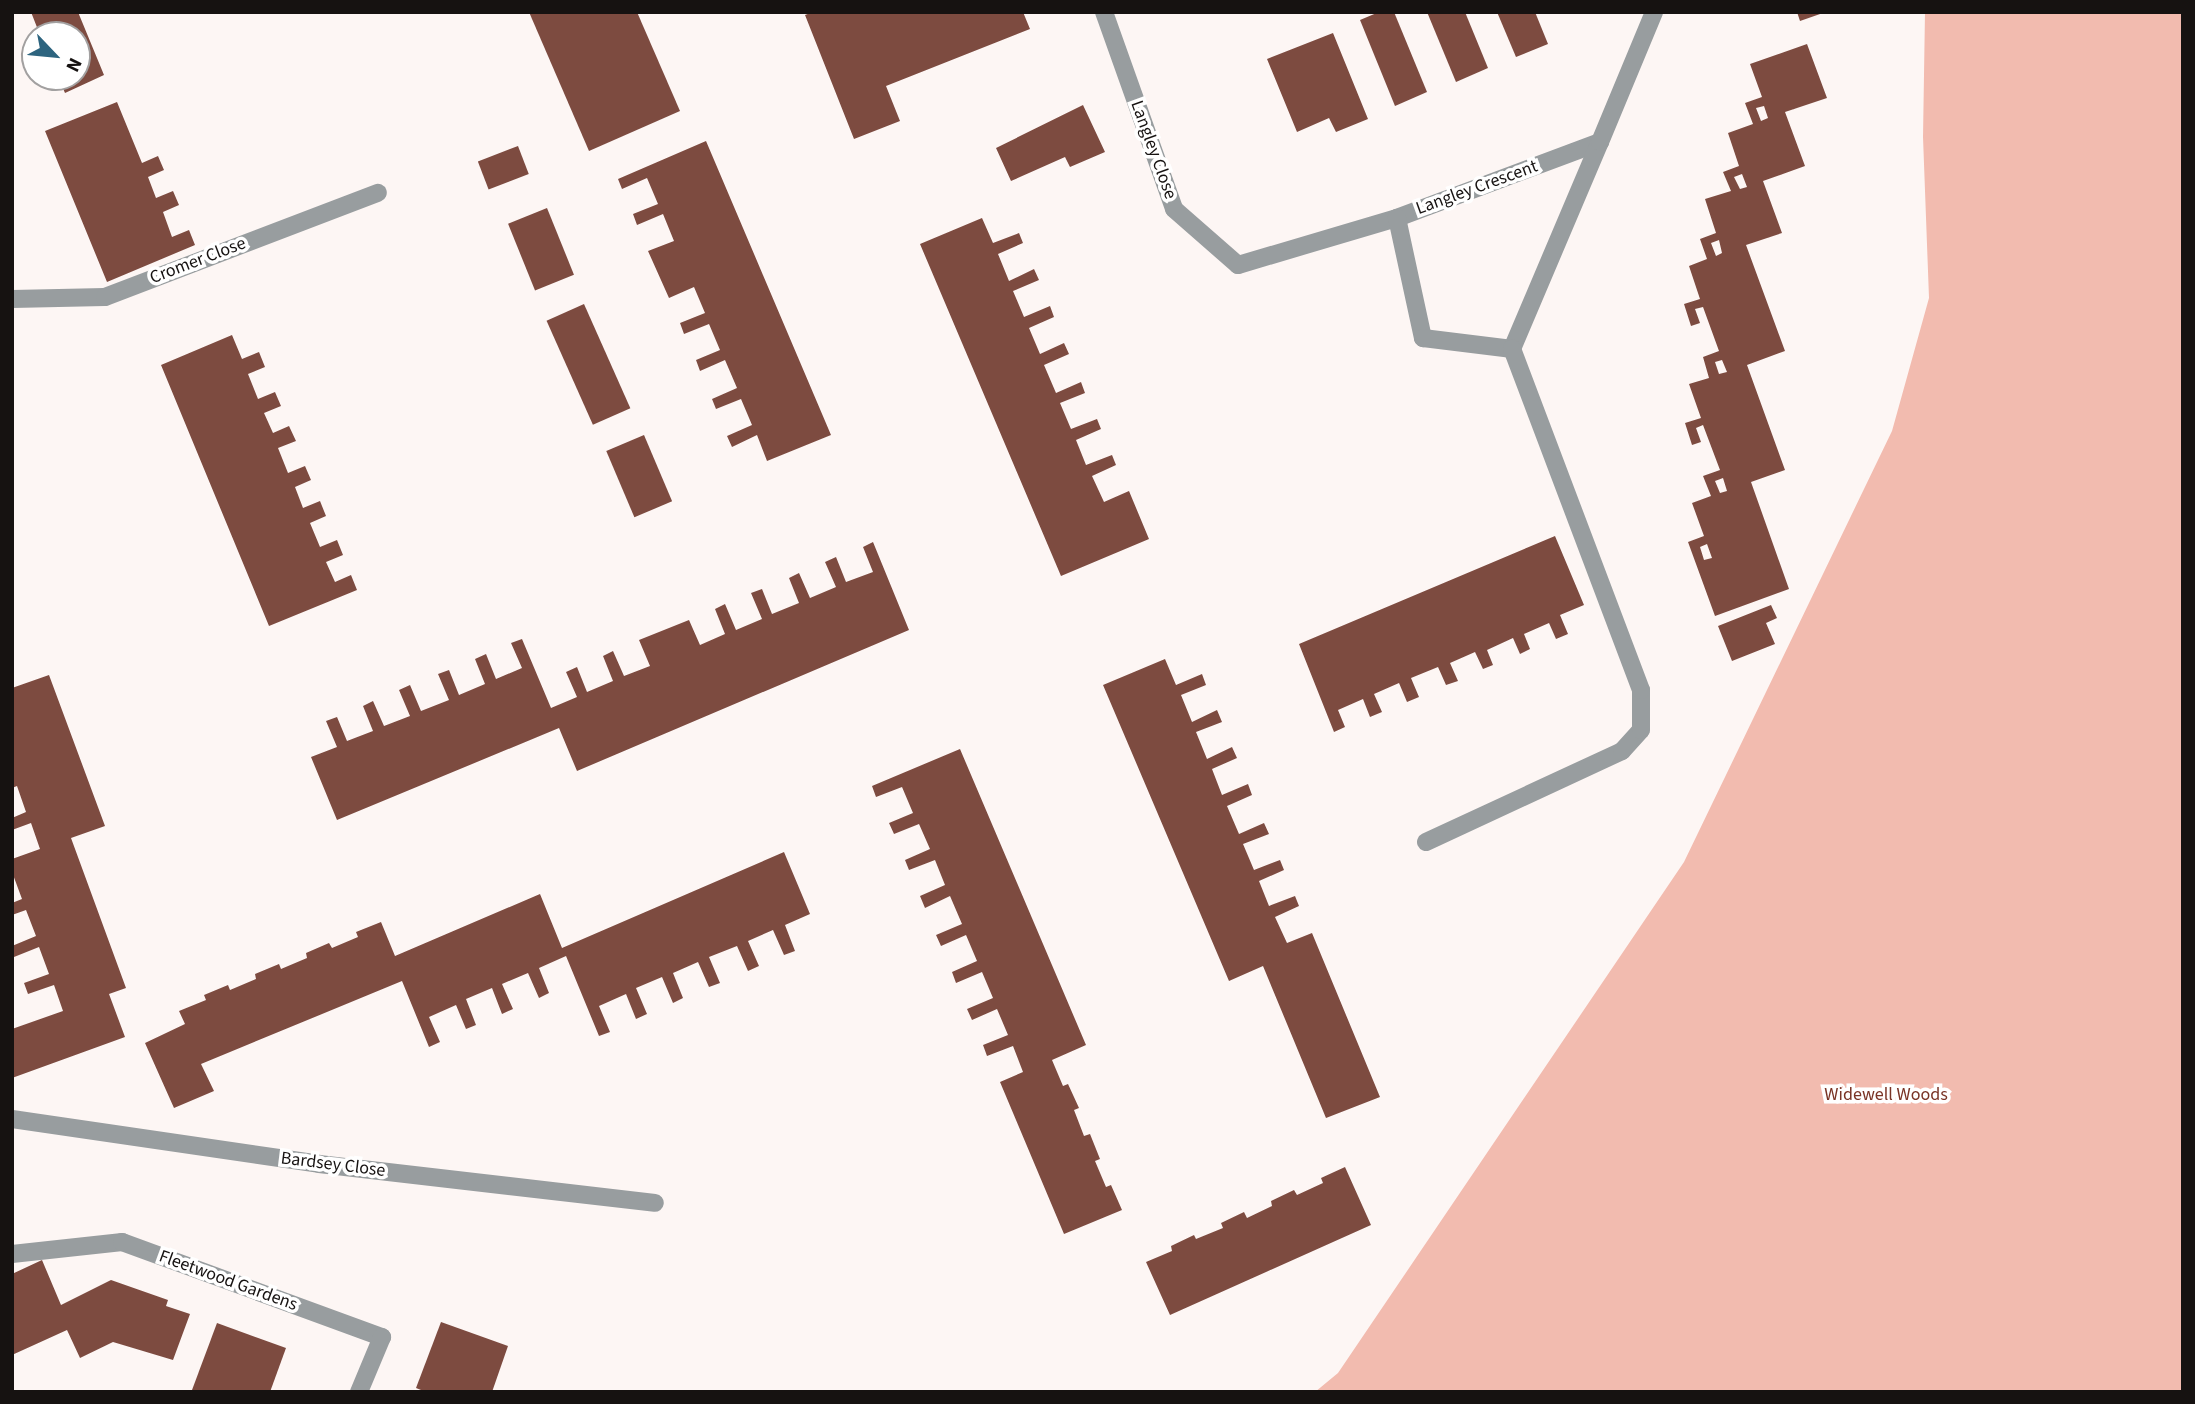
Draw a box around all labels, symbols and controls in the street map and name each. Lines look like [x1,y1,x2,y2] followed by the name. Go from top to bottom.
[21,21,91,91] north arrow
[59,53,88,76] text: N
[1125,98,1181,202] street label: Langley Close
[1413,156,1541,220] street label: Langley Crescent
[147,233,249,289] street label: Cromer Close
[1824,1084,1948,1106] park label: Widewell Woods
[279,1148,387,1182] street label: Bardsey Close
[156,1246,300,1316] street label: Fleetwood Gardens

